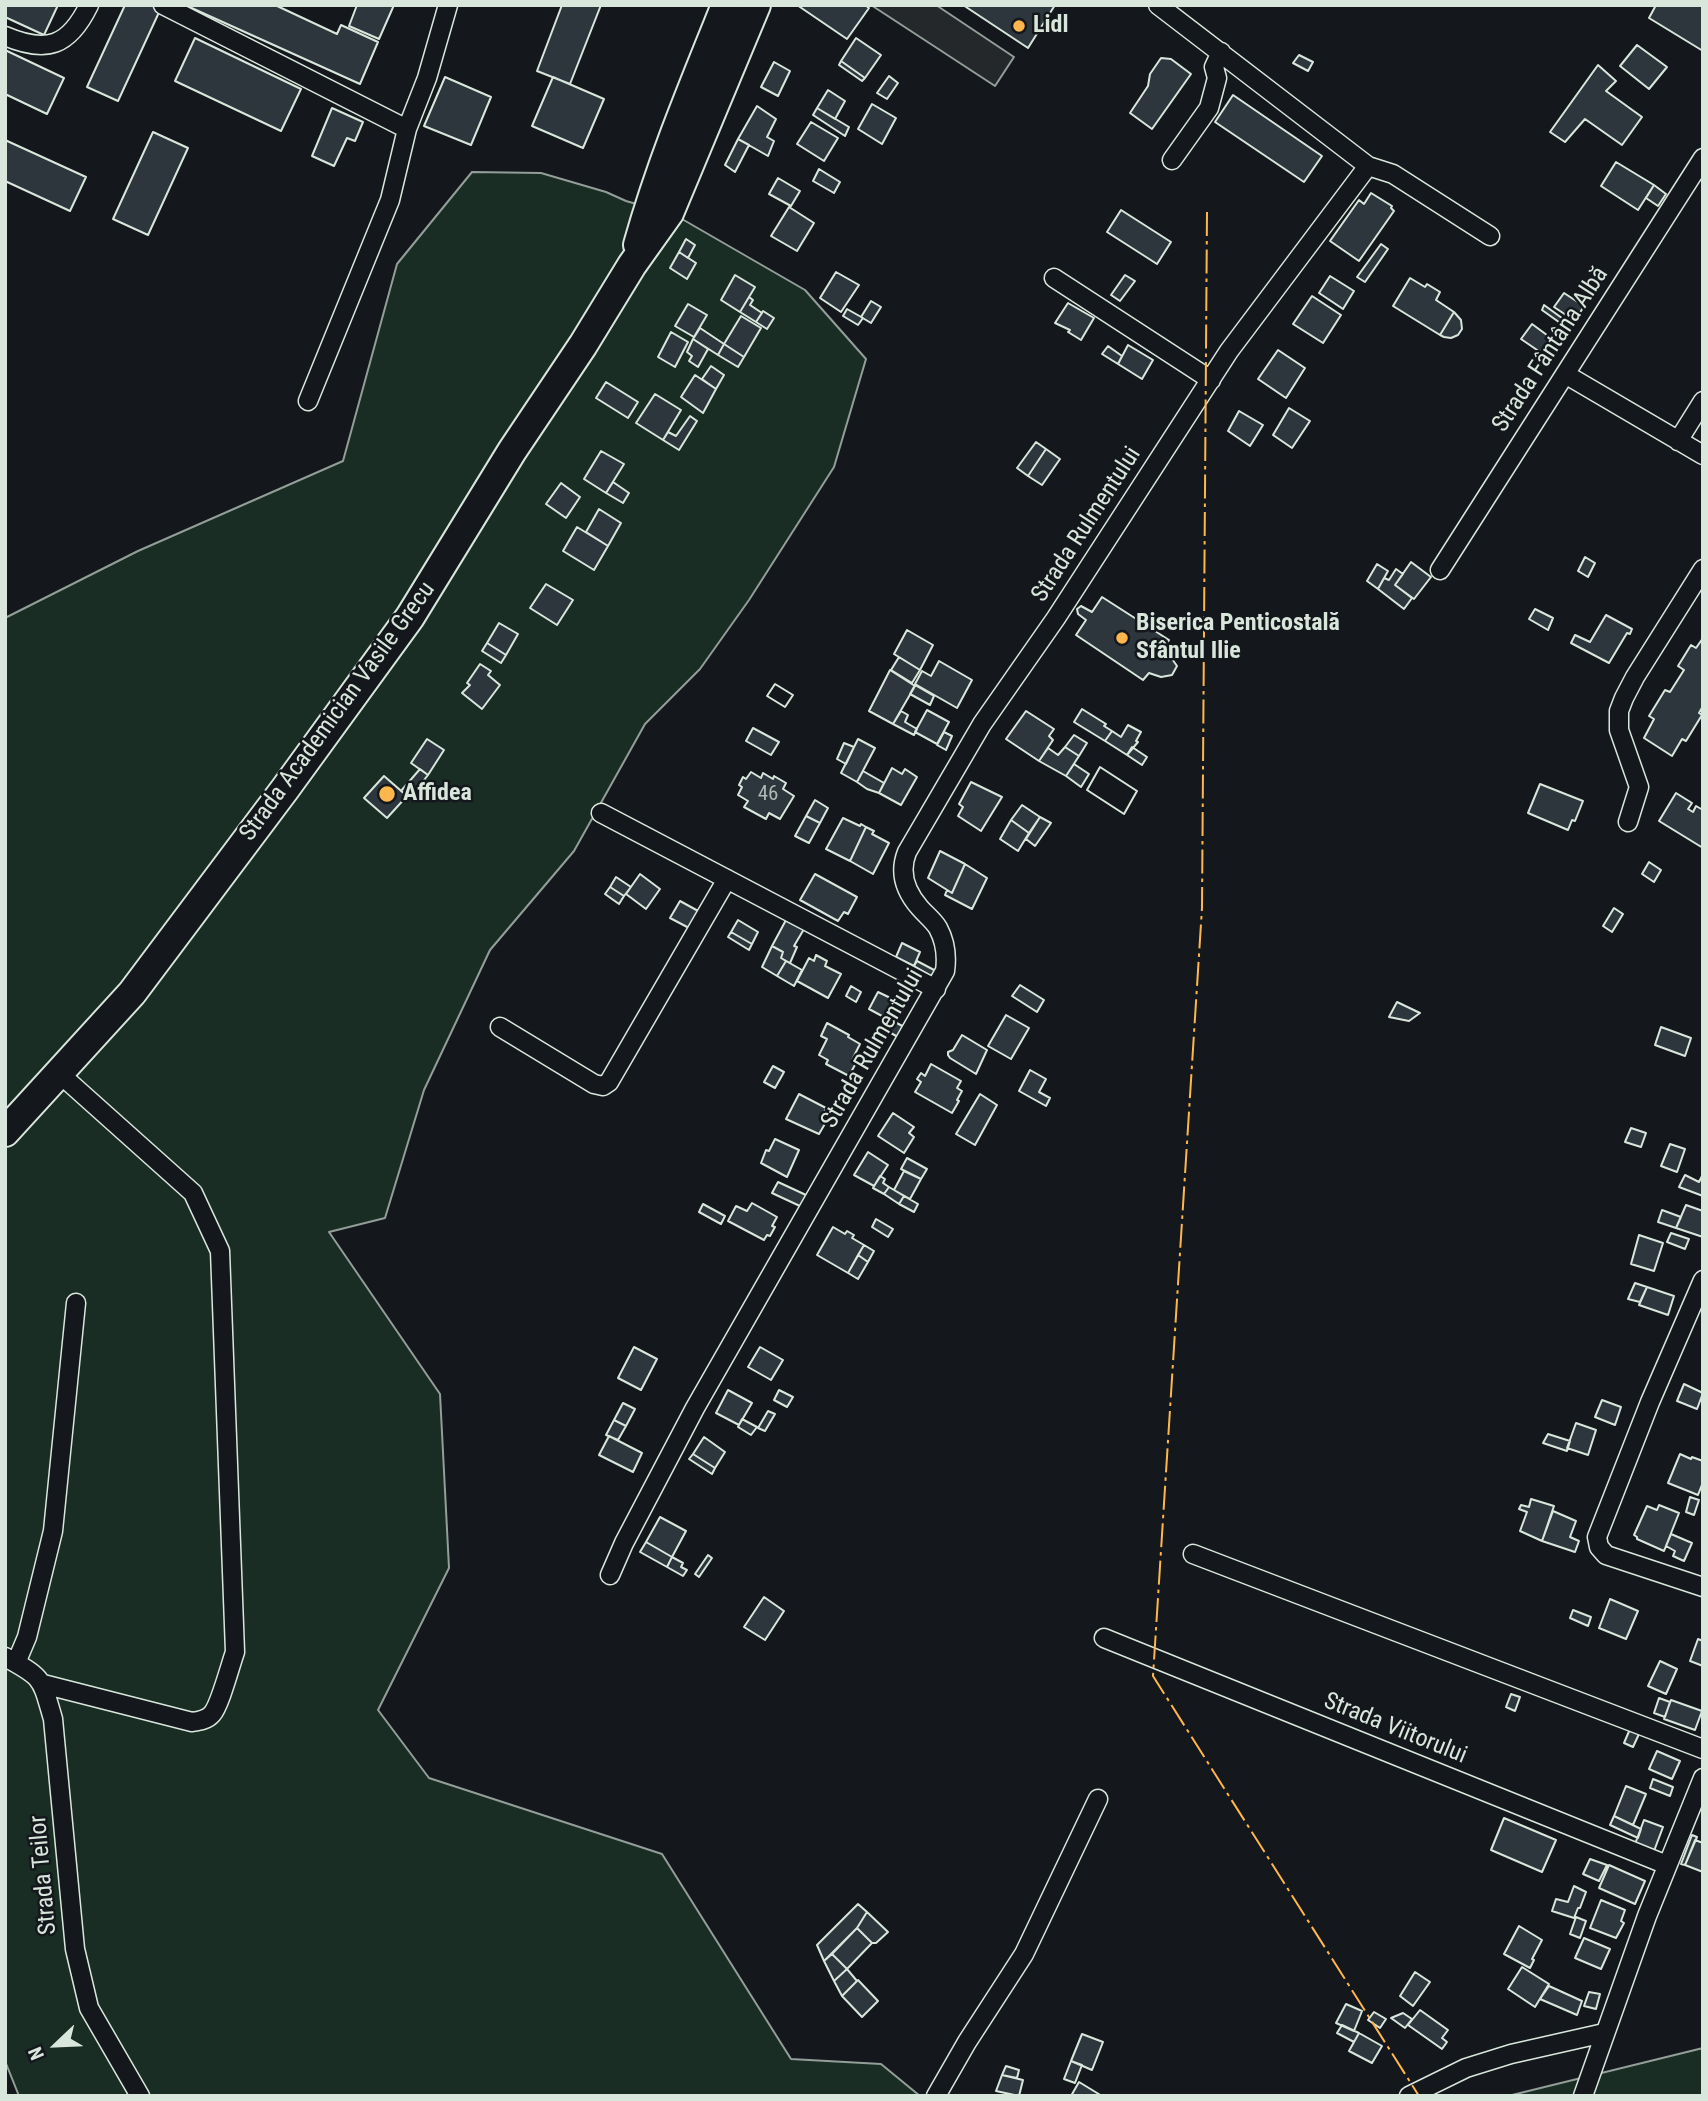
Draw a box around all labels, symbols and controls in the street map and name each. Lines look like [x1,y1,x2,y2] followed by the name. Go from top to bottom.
[1033,12,1068,40] place label: Lidl
[1011,18,1027,34] marker: Lidl
[1487,262,1615,438] street label: Strada Fântâna Albă
[1026,442,1148,608] street label: Strada Rulmentului
[234,577,442,847] street label: Strada Academician Vasile Grecu
[1136,610,1340,666] place label: Biserica Penticostală Sfântul Ilie
[1114,630,1130,646] marker: Biserica Penticostală Sfântul Ilie
[403,780,472,808] place label: Affidea
[758,782,778,808] house number: 46
[377,784,397,804] marker: Affidea
[816,964,930,1134] street label: Strada Rulmentului
[1319,1687,1471,1771] street label: Strada Viitorului
[24,1814,64,1936] street label: Strada Teilor
[21,2010,91,2080] north arrow
[23,2044,49,2063] text: N

